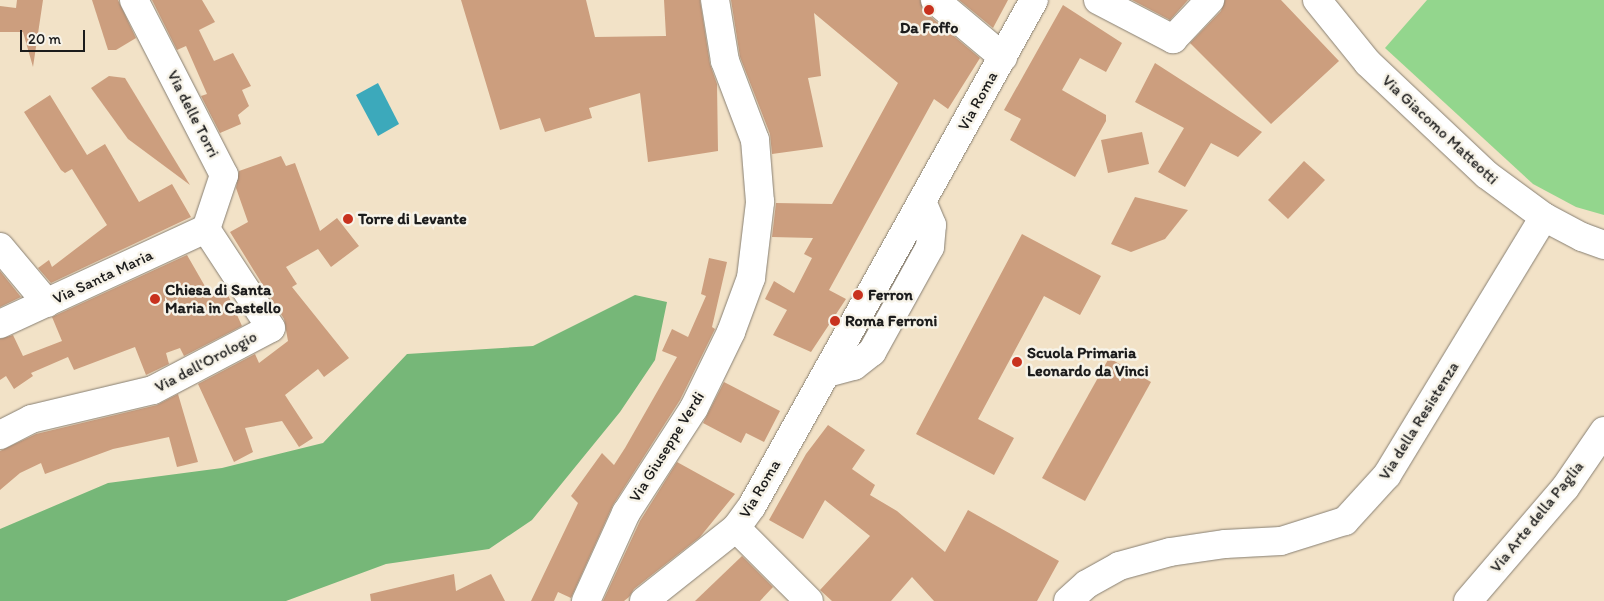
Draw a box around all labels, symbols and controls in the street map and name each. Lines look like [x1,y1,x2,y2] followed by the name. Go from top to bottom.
[923,4,935,16] marker: Da Foffo
[900,18,958,38] place label: Da Foffo
[22,20,88,52] scale bar
[28,30,61,48] text: 20 m
[163,68,223,160] street label: Via delle Torri
[954,68,1002,134] street label: Via Roma
[1378,71,1502,189] street label: Via Giacomo Matteotti
[358,209,467,229] place label: Torre di Levante
[342,213,354,225] marker: Torre di Levante
[50,245,156,309] street label: Via Santa Maria
[165,280,282,318] place label: Chiesa di Santa Maria in Castello
[868,285,913,305] place label: Ferron
[852,289,864,301] marker: Ferron
[149,293,161,305] marker: Chiesa di Santa Maria in Castello
[845,311,937,331] place label: Roma Ferroni
[829,315,841,327] marker: Roma Ferroni
[152,327,260,397] street label: Via dell'Orologio
[1027,343,1149,381] place label: Scuola Primaria Leonardo da Vinci
[1011,356,1023,368] marker: Scuola Primaria Leonardo da Vinci
[1375,358,1463,484] street label: Via della Resistenza
[625,388,709,506] street label: Via Giuseppe Verdi
[735,457,785,521] street label: Via Roma
[1486,457,1588,577] street label: Via Arte della Paglia

